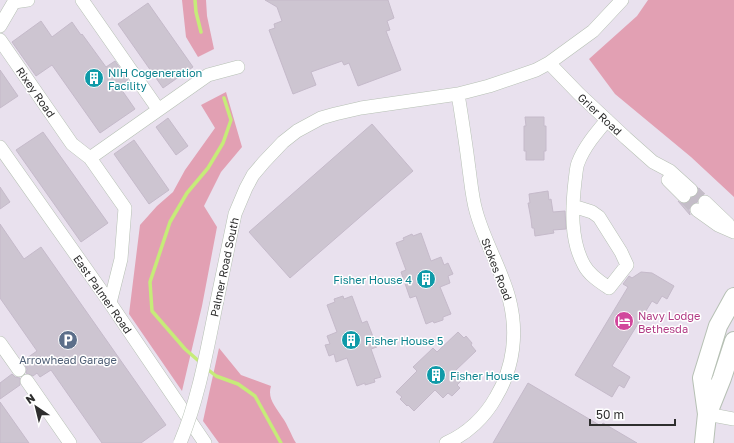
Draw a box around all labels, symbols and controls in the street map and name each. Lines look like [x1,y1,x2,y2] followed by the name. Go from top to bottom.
[14,64,58,120] street label: Rixey Road
[108,66,202,92] place label: NIH Cogeneration Facility
[83,67,105,89] building icon: NIH Cogeneration Facility
[575,90,625,138] street label: Grier Road
[207,216,241,318] street label: Palmer Road South
[479,236,515,302] street label: Stokes Road
[71,252,135,336] street label: East Palmer Road
[415,268,437,290] building icon: Fisher House 4
[333,273,412,286] place label: Fisher House 4
[638,309,700,335] place label: Navy Lodge Bethesda
[613,310,635,332] hotel icon: Navy Lodge Bethesda
[57,329,79,351] parking icon: Arrowhead Garage
[340,329,362,351] building icon: Fisher House 5
[365,334,443,347] place label: Fisher House 5
[19,353,117,366] place label: Arrowhead Garage
[425,364,447,386] building icon: Fisher House
[450,369,519,382] place label: Fisher House
[16,387,56,427] north arrow
[23,391,37,406] text: N
[590,401,675,427] scale bar
[596,407,624,422] text: 50 m

